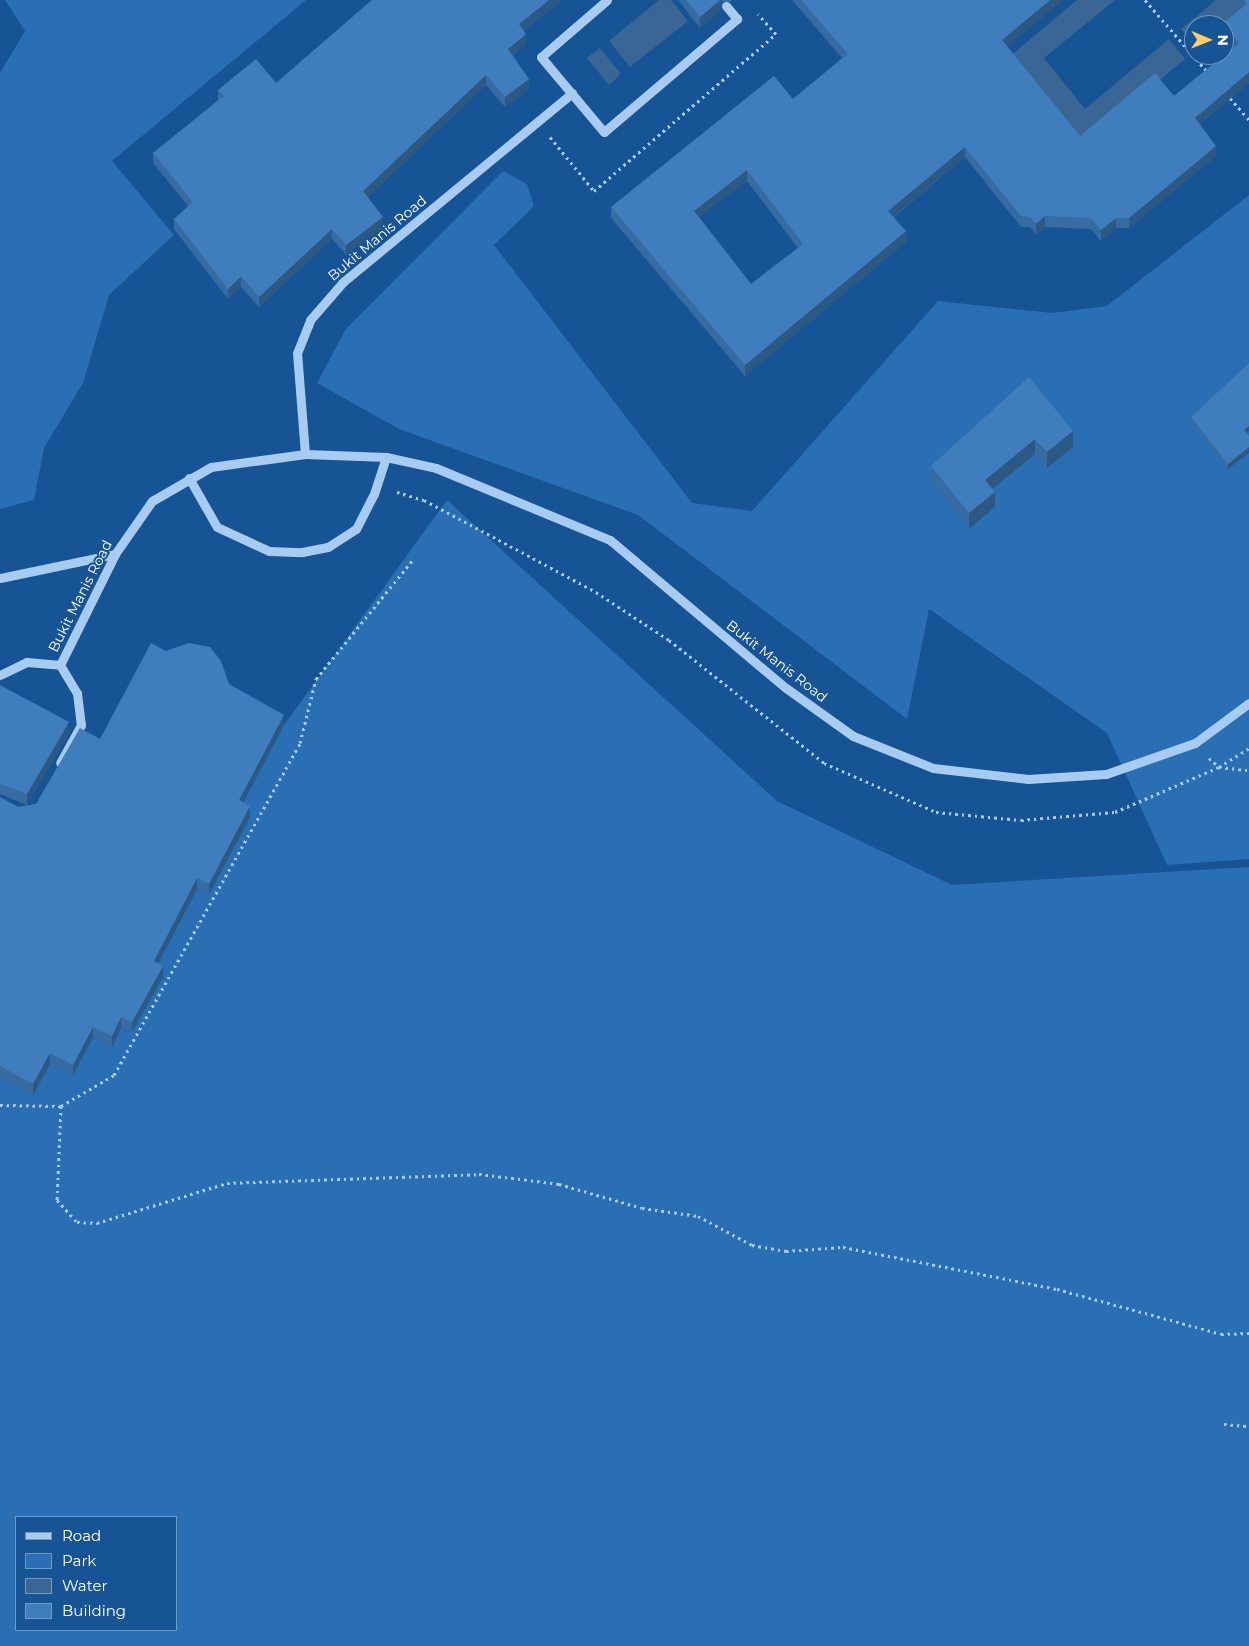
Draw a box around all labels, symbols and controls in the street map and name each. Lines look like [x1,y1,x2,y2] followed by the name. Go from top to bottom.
[1184,15,1234,65] north arrow
[1214,34,1232,46] text: N
[324,192,430,284] street label: Bukit Manis Road
[45,537,115,655] street label: Bukit Manis Road
[723,616,831,706] street label: Bukit Manis Road
[15,1516,178,1631] legend
[62,1526,101,1545] text: Road
[62,1551,96,1570] text: Park
[62,1576,108,1595] text: Water
[62,1601,126,1620] text: Building

